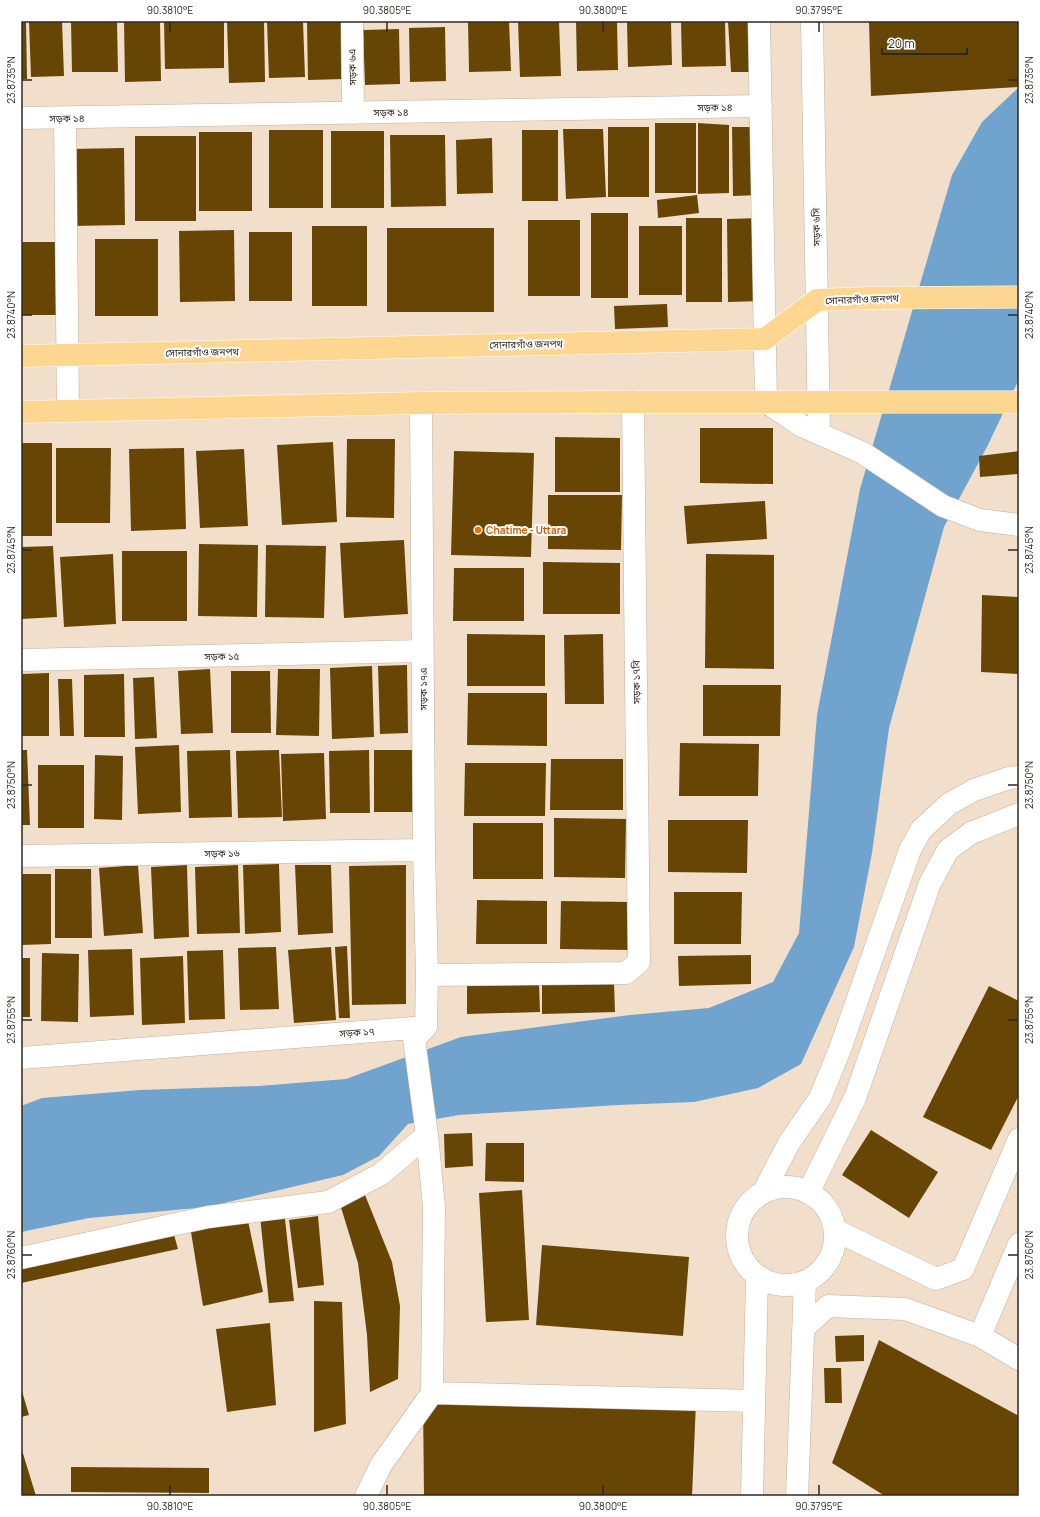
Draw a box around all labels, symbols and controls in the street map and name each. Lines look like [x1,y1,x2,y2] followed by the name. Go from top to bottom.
[147,3,193,17] text: 90.3810°E
[363,3,411,17] text: 90.3805°E
[579,3,628,17] text: 90.3800°E
[795,3,843,17] text: 90.3795°E
[882,30,967,56] scale bar
[888,35,915,52] text: 20 m
[345,49,359,86] street label: সড়ক ৬এ
[4,56,18,104] text: 23.8735°N
[1022,56,1036,104] text: 23.8735°N
[696,100,733,114] street label: সড়ক ১৪
[372,105,409,119] street label: সড়ক ১৪
[48,111,85,125] street label: সড়ক ১৪
[809,207,823,247] street label: সড়ক ৬সি
[4,291,18,339] text: 23.8740°N
[825,291,900,307] street label: সোনারগাঁও জনপথ
[1022,291,1036,339] text: 23.8740°N
[489,336,564,352] street label: সোনারগাঁও জনপথ
[165,344,240,360] street label: সোনারগাঁও জনপথ
[486,523,567,537] place label: Chatime - Uttara
[473,525,483,535] marker: Chatime - Uttara
[4,526,18,574] text: 23.8745°N
[1022,526,1036,574] text: 23.8745°N
[203,649,240,663] street label: সড়ক ১৫
[629,659,643,705] street label: সড়ক ১৭বি
[416,668,430,711] street label: সড়ক ১৭এ
[4,761,18,809] text: 23.8750°N
[1022,761,1036,809] text: 23.8750°N
[203,846,240,860] street label: সড়ক ১৬
[4,996,18,1044] text: 23.8755°N
[1022,996,1036,1044] text: 23.8755°N
[338,1024,375,1040] street label: সড়ক ১৭
[4,1231,18,1279] text: 23.8760°N
[1022,1231,1036,1279] text: 23.8760°N
[147,1499,193,1513] text: 90.3810°E
[363,1499,411,1513] text: 90.3805°E
[579,1499,628,1513] text: 90.3800°E
[795,1499,843,1513] text: 90.3795°E

